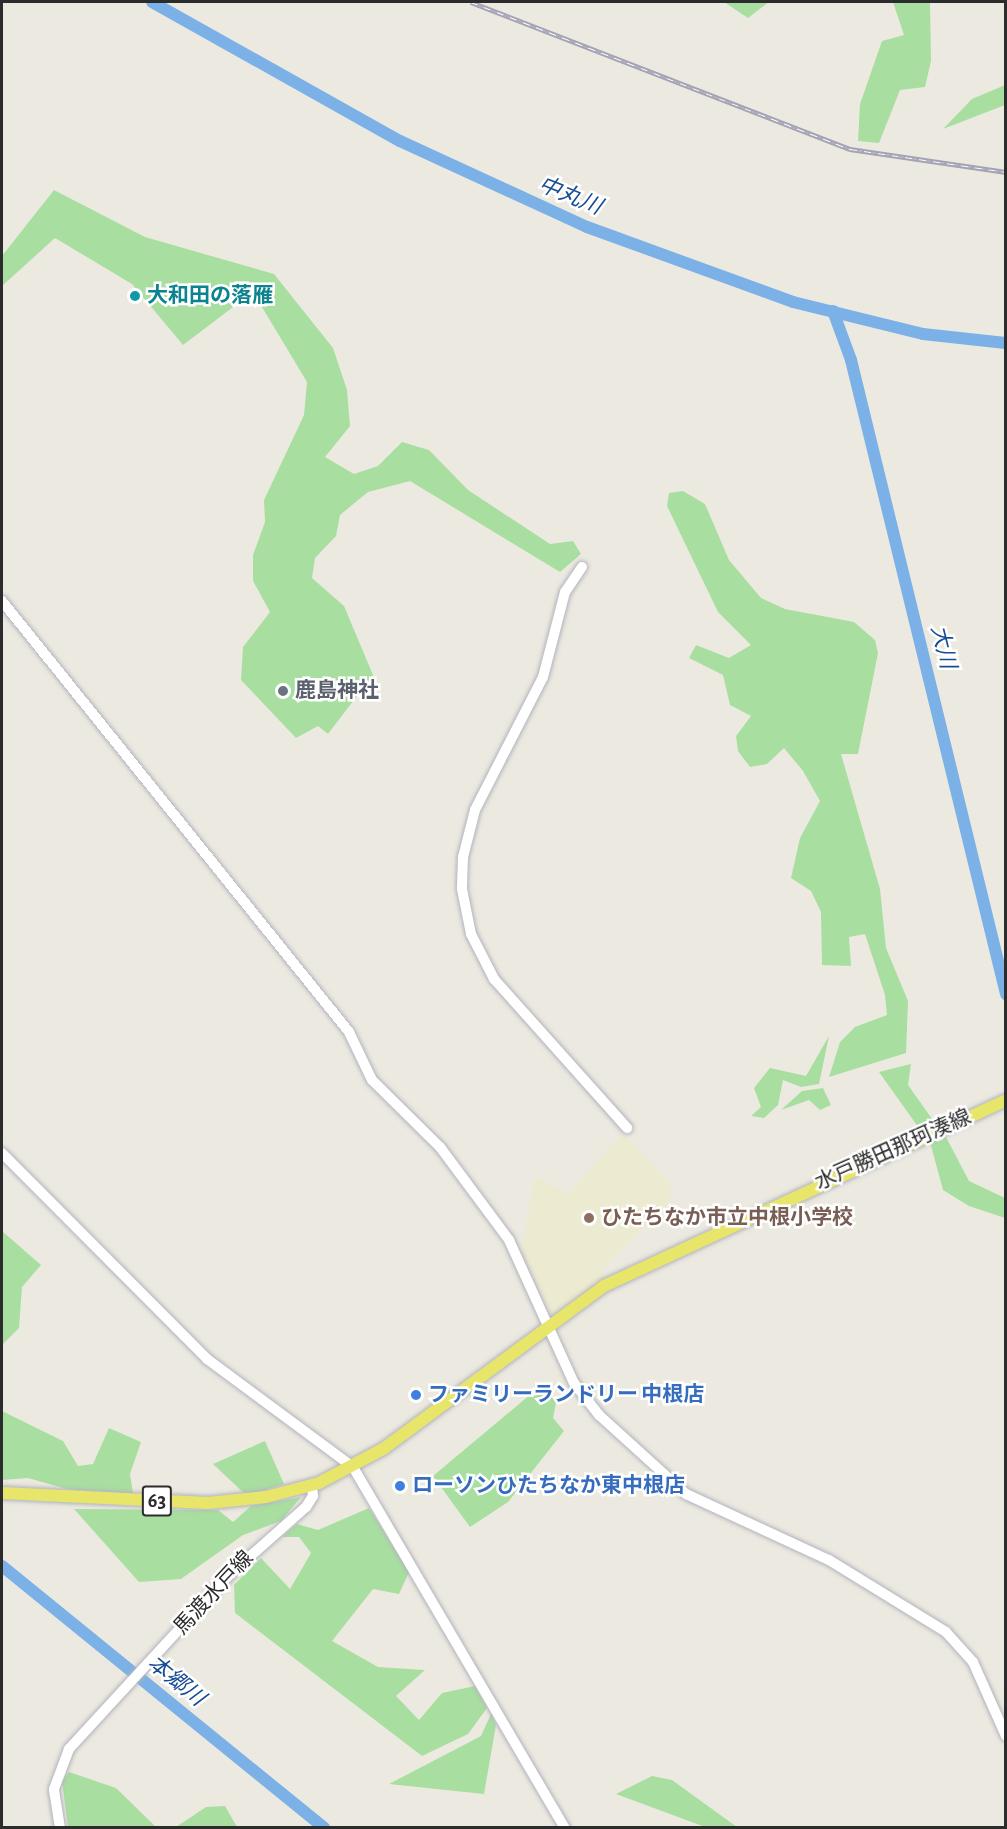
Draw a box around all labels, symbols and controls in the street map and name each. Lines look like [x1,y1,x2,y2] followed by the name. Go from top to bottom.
[534,171,606,221] water label: 中丸川
[147,283,273,309] place label: 大和田の落雁
[128,289,142,303] marker: 大和田の落雁
[925,622,961,672] water label: 大川
[295,678,379,704] place label: 鹿島神社
[276,684,290,698] marker: 鹿島神社
[811,1104,975,1196] street label: 水戸勝田那珂湊線
[601,1205,853,1231] place label: ひたちなか市立中根小学校
[582,1211,596,1225] marker: ひたちなか市立中根小学校
[428,1382,704,1408] place label: ファミリーランドリー 中根店
[409,1388,423,1402] marker: ファミリーランドリー 中根店
[412,1473,685,1499] place label: ローソンひたちなか東中根店
[393,1479,407,1493] marker: ローソンひたちなか東中根店
[140,1484,174,1518] road number: 63
[169,1546,259,1640] street label: 馬渡水戸線
[142,1650,210,1712] water label: 本郷川

